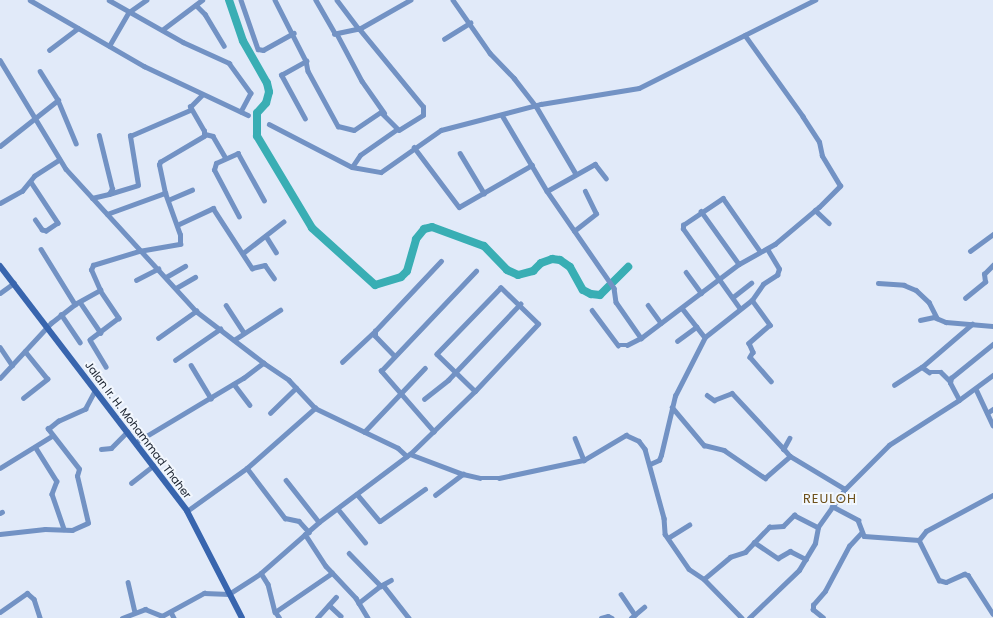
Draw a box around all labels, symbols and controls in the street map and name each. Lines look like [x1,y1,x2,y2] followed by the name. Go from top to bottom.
[82,359,194,501] street label: Jalan Ir. H. Mohammad Thaher
[803,491,857,507] district label: REULOH

